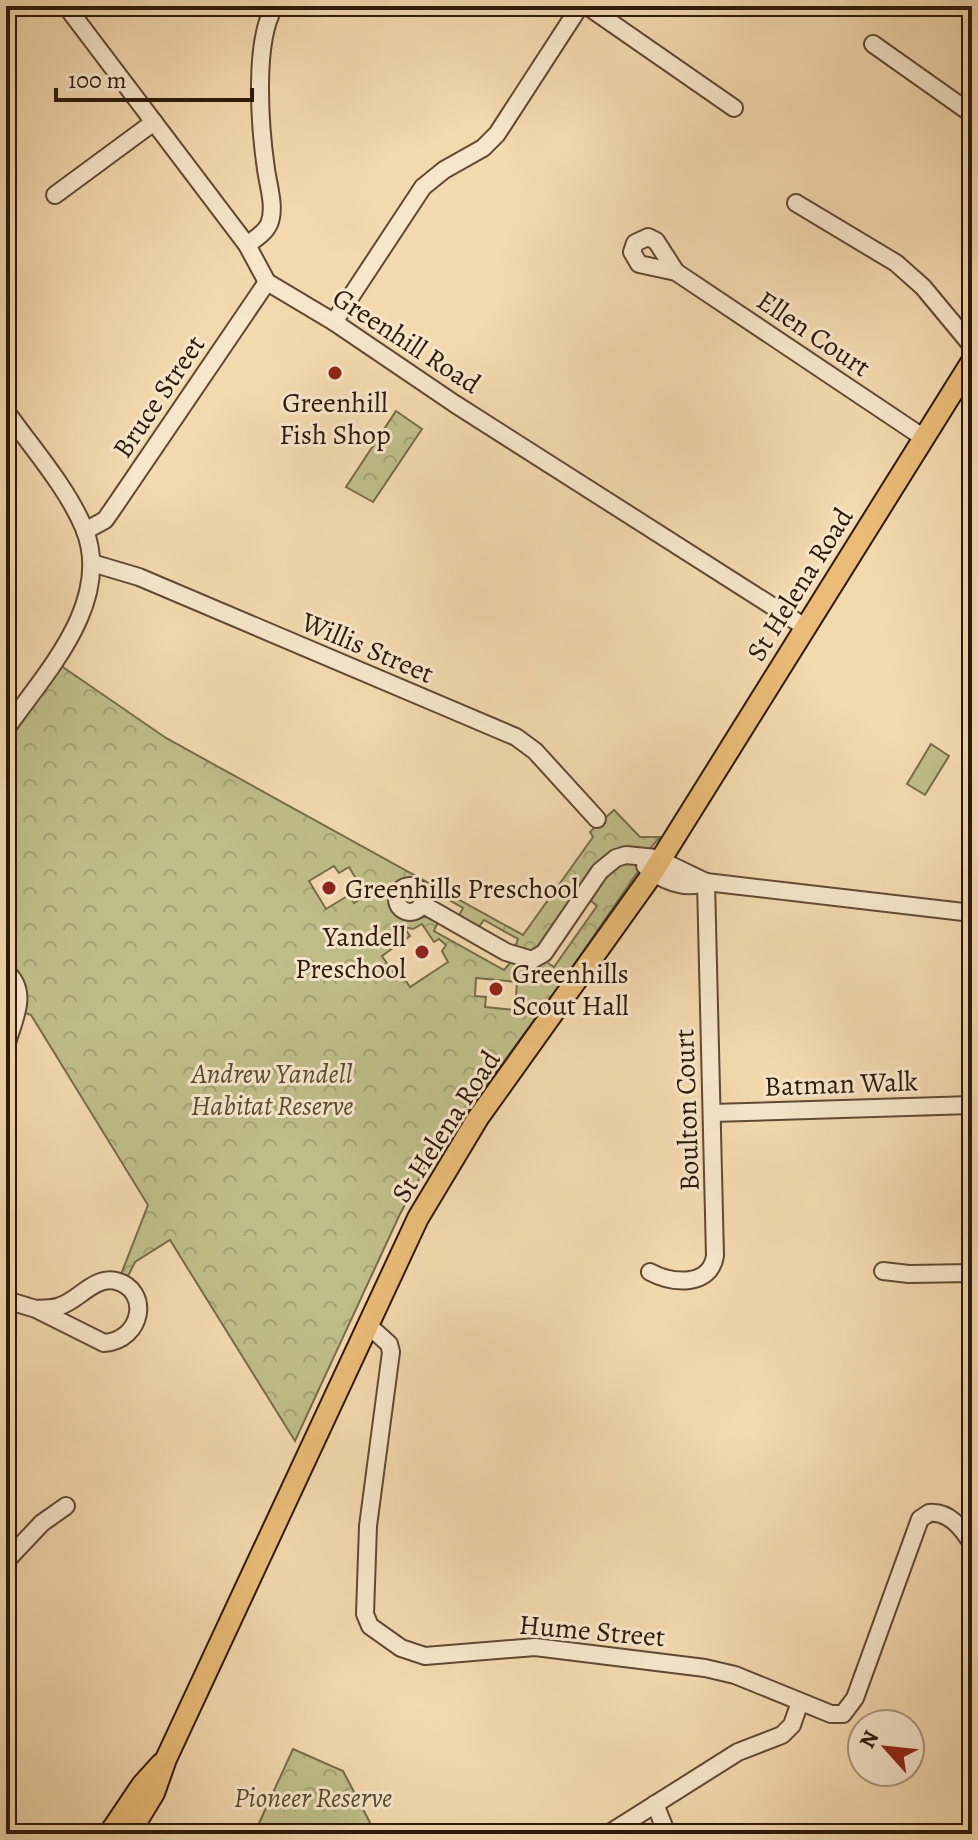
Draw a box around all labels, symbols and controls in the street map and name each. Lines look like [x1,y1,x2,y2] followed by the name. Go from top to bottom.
[56,52,252,102] scale bar
[68,64,127,96] text: 100 m
[325,279,489,403] street label: Greenhill Road
[749,282,878,386] street label: Ellen Court
[104,328,214,466] street label: Bruce Street
[326,364,344,382] marker: Greenhill Fish Shop
[279,384,391,454] place label: Greenhill Fish Shop
[738,500,863,669] street label: St Helena Road
[295,603,440,693] street label: Willis Street
[345,870,578,908] place label: Greenhills Preschool
[320,879,338,897] marker: Greenhills Preschool
[295,918,406,988] place label: Yandell Preschool
[413,943,431,961] marker: Yandell Preschool
[512,955,629,1025] place label: Greenhills Scout Hall
[487,980,505,998] marker: Greenhills Scout Hall
[665,1028,709,1192] street label: Boulton Court
[382,1042,510,1210] street label: St Helena Road
[189,1055,353,1125] park label: Andrew Yandell Habitat Reserve
[763,1062,919,1106] street label: Batman Walk
[517,1606,667,1656] street label: Hume Street
[846,1708,926,1788] north arrow
[852,1725,886,1753] text: N
[234,1779,392,1817] park label: Pioneer Reserve

